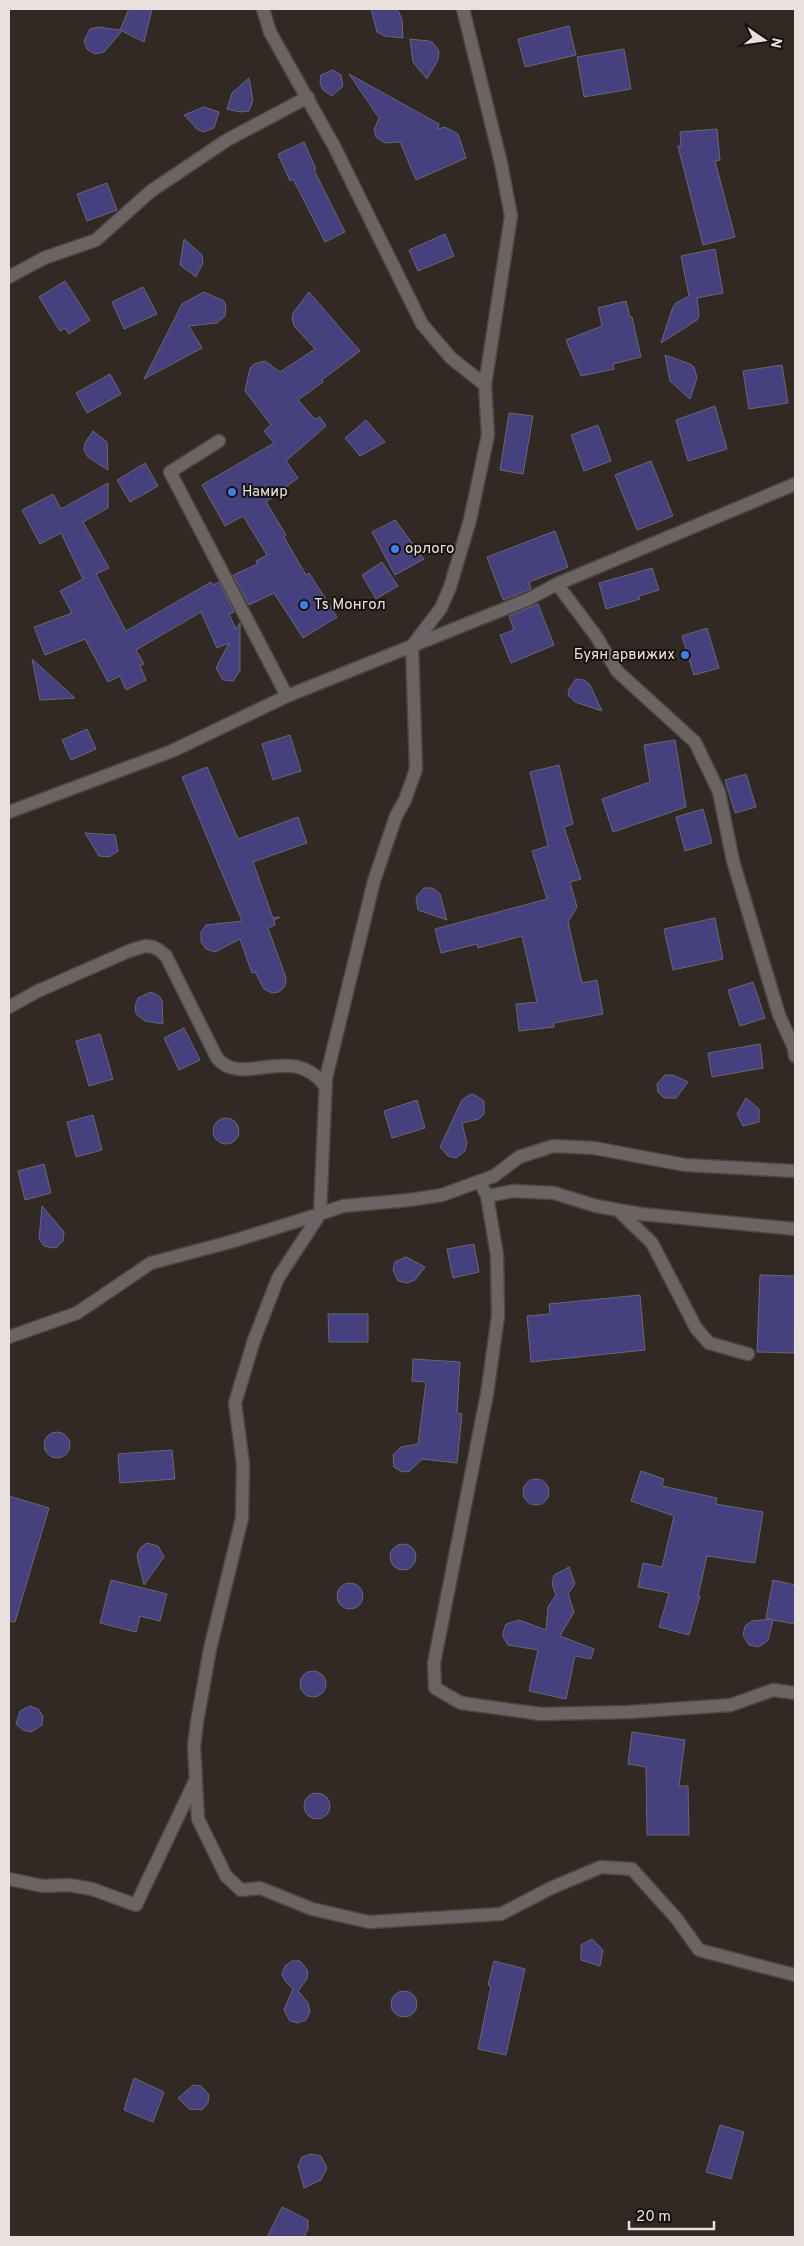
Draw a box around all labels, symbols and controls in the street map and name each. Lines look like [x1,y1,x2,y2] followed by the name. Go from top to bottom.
[739,15,789,65] north arrow
[766,36,785,49] text: N
[242,483,288,502] place label: Намир
[226,486,238,498] marker: Намир
[405,540,454,559] place label: орлого
[389,543,401,555] marker: орлого
[314,596,386,615] place label: Ts Монгол
[298,599,310,611] marker: Ts Монгол
[574,646,675,665] place label: Буян арвижих
[679,649,691,661] marker: Буян арвижих
[629,2198,714,2230] scale bar
[636,2208,671,2227] text: 20 m

